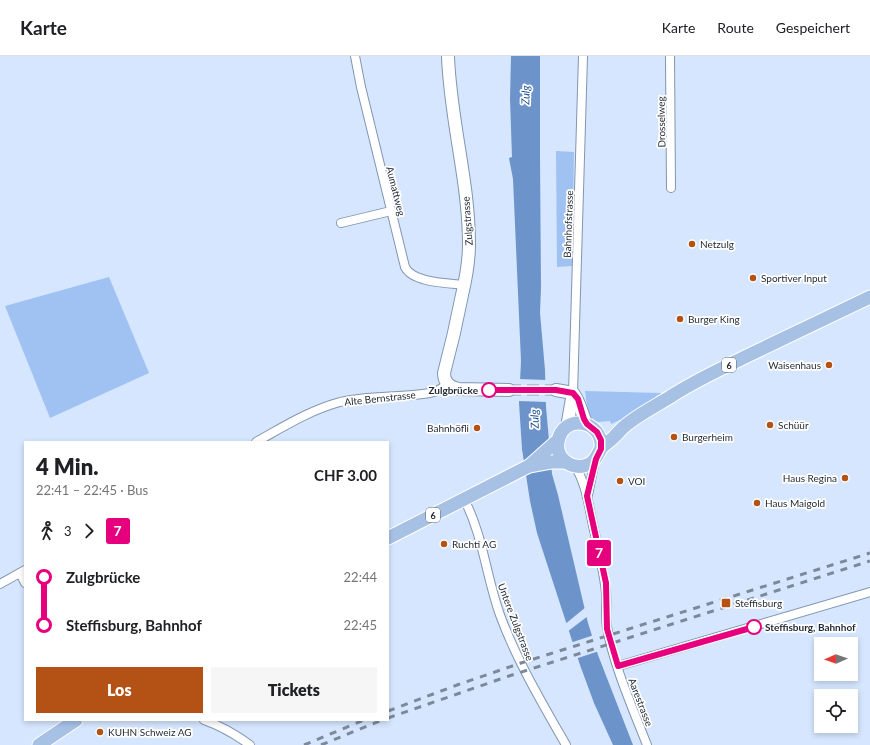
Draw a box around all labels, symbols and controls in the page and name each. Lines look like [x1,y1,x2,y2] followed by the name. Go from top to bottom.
[20,16,67,39] text: Karte
[662,19,695,36] text: Karte
[717,19,754,36] text: Route
[776,19,850,36] text: Gespeichert
[518,84,532,106] water label: Zulg
[655,96,667,148] street label: Drosselweg
[384,165,408,217] street label: Aumattweg
[561,190,575,258] street label: Bahnhofstrasse
[459,196,475,246] street label: Zulgstrasse
[700,238,734,250] place label: Netzulg
[687,239,697,249] marker: Netzulg
[761,272,827,284] place label: Sportiver Input
[748,273,758,283] marker: Sportiver Input
[688,313,740,325] place label: Burger King
[675,314,685,324] marker: Burger King
[722,358,736,372] road number: 6
[768,359,821,371] place label: Waisenhaus
[824,360,834,370] marker: Waisenhaus
[481,382,497,398] marker: Zulgbrücke
[428,384,479,396] place label: Zulgbrücke
[344,388,416,408] street label: Alte Bernstrasse
[527,408,541,430] water label: Zulg
[778,419,809,431] place label: Schüür
[765,420,775,430] marker: Schüür
[427,422,469,434] place label: Bahnhöfli
[472,423,482,433] marker: Bahnhöfli
[682,431,733,443] place label: Burgerheim
[669,432,679,442] marker: Burgerheim
[36,453,98,480] text: 4 Min.
[314,466,377,484] text: CHF 3.00
[783,472,837,484] place label: Haus Regina
[840,473,850,483] marker: Haus Regina
[628,475,645,487] place label: VOI
[615,476,625,486] marker: VOI
[36,482,148,498] text: 22:41 – 22:45 · Bus
[765,497,825,509] place label: Haus Maigold
[752,498,762,508] marker: Haus Maigold
[426,508,440,522] road number: 6
[36,520,58,542] icon: walk
[78,520,100,542] icon: forward
[114,522,122,539] text: 7
[64,523,72,539] text: 3
[452,538,496,550] place label: Ruchti AG
[439,539,449,549] marker: Ruchti AG
[586,540,612,566] line badge: 7
[595,544,603,561] text: 7
[66,568,140,586] text: Zulgbrücke
[344,569,377,585] text: 22:44
[496,582,536,662] street label: Untere Zulgstrasse
[720,597,732,609] marker: Steffisburg
[735,597,782,609] place label: Steffisburg
[66,616,202,634] text: Steffisburg, Bahnhof
[344,617,377,633] text: 22:45
[746,619,762,635] marker: Steffisburg, Bahnhof
[765,621,856,633] place label: Steffisburg, Bahnhof
[814,637,858,681] north arrow
[814,637,858,733] map controls
[36,667,203,713] button: Los
[211,667,377,713] button: Tickets
[626,676,656,728] street label: Aarestrasse
[814,689,858,733] button: locate
[108,726,192,738] place label: KUHN Schweiz AG
[95,727,105,737] marker: KUHN Schweiz AG

